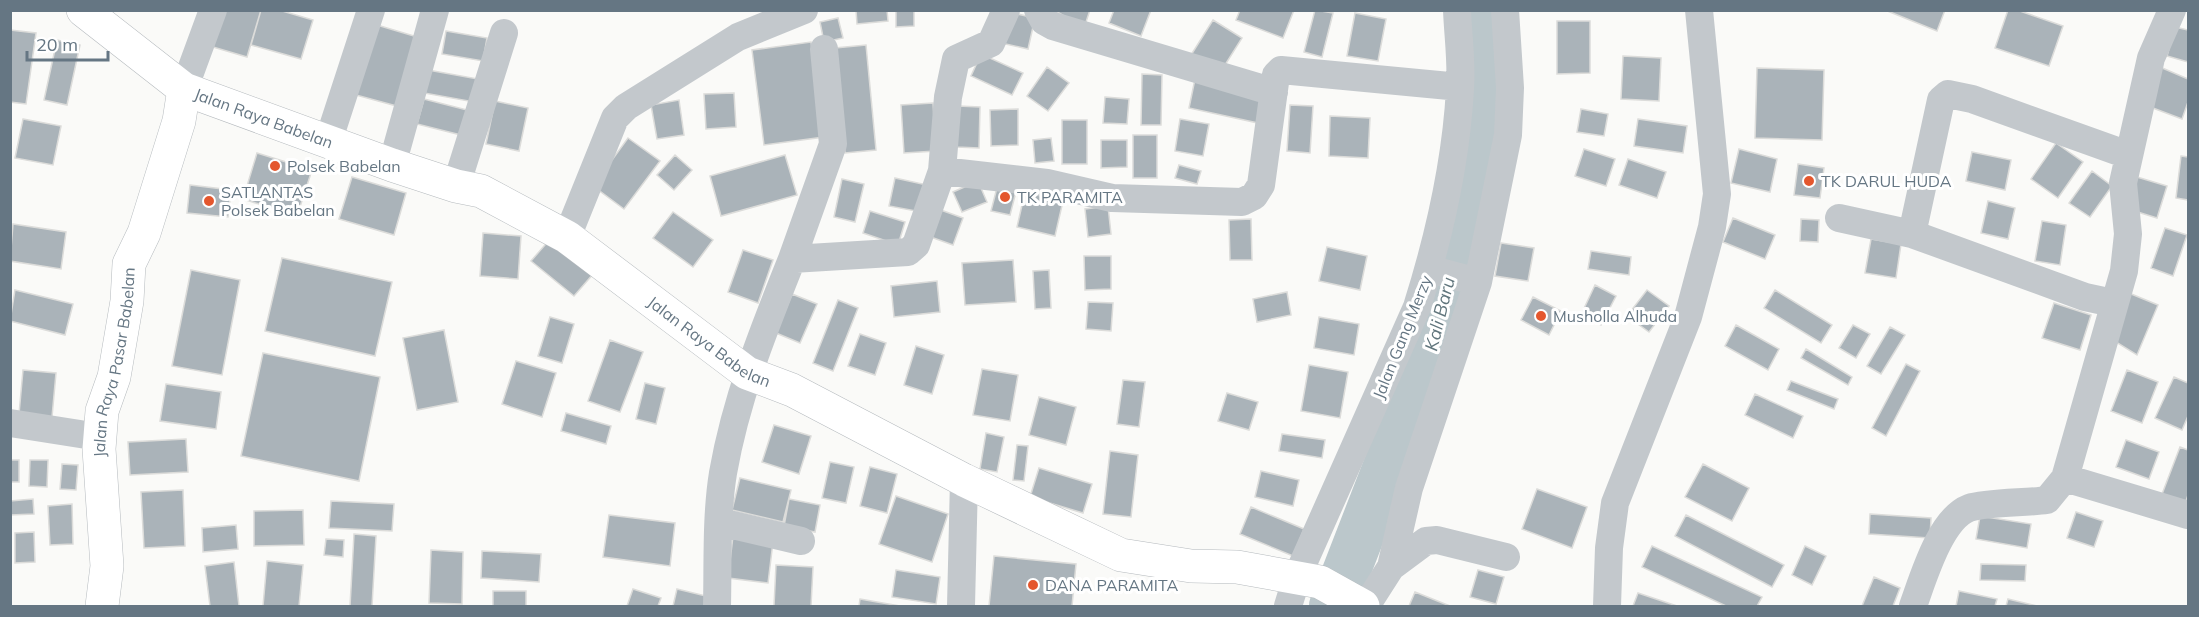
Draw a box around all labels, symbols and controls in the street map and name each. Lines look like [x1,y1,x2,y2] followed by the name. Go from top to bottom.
[27,24,108,62] scale bar
[36,33,78,56] text: 20 m
[192,84,336,153] street label: Jalan Raya Babelan
[287,156,401,176] place label: Polsek Babelan
[268,159,282,173] marker: Polsek Babelan
[1821,171,1952,191] place label: TK DARUL HUDA
[1802,174,1816,188] marker: TK DARUL HUDA
[221,182,335,220] place label: SATLANTAS Polsek Babelan
[1017,187,1123,207] place label: TK PARAMITA
[998,190,1012,204] marker: TK PARAMITA
[202,194,216,208] marker: SATLANTAS Polsek Babelan
[89,267,139,458] street label: Jalan Raya Pasar Babelan
[1368,272,1436,402] street label: Jalan Gang Merzy
[1419,274,1460,353] water label: Kali Baru
[644,292,773,391] street label: Jalan Raya Babelan
[1553,306,1677,326] place label: Musholla Alhuda
[1534,309,1548,323] marker: Musholla Alhuda
[1045,575,1178,595] place label: DANA PARAMITA
[1026,578,1040,592] marker: DANA PARAMITA

